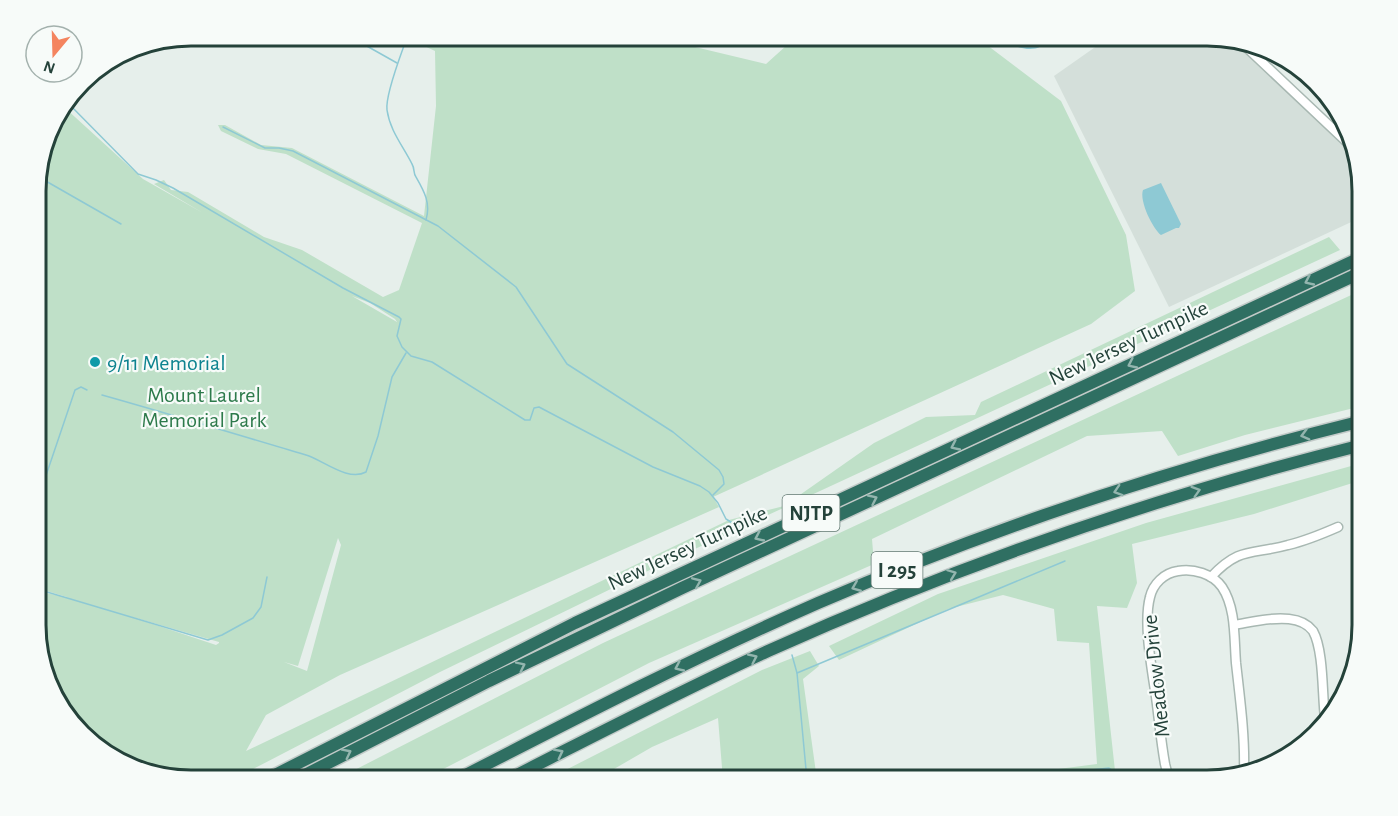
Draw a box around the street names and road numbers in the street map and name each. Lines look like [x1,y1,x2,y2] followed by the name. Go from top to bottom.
[1045,296,1212,389] street label: New Jersey Turnpike
[782,495,840,531] road number: NJTP
[604,501,771,594] street label: New Jersey Turnpike
[872,552,922,588] road number: I 295
[1139,613,1173,738] street label: Meadow Drive

